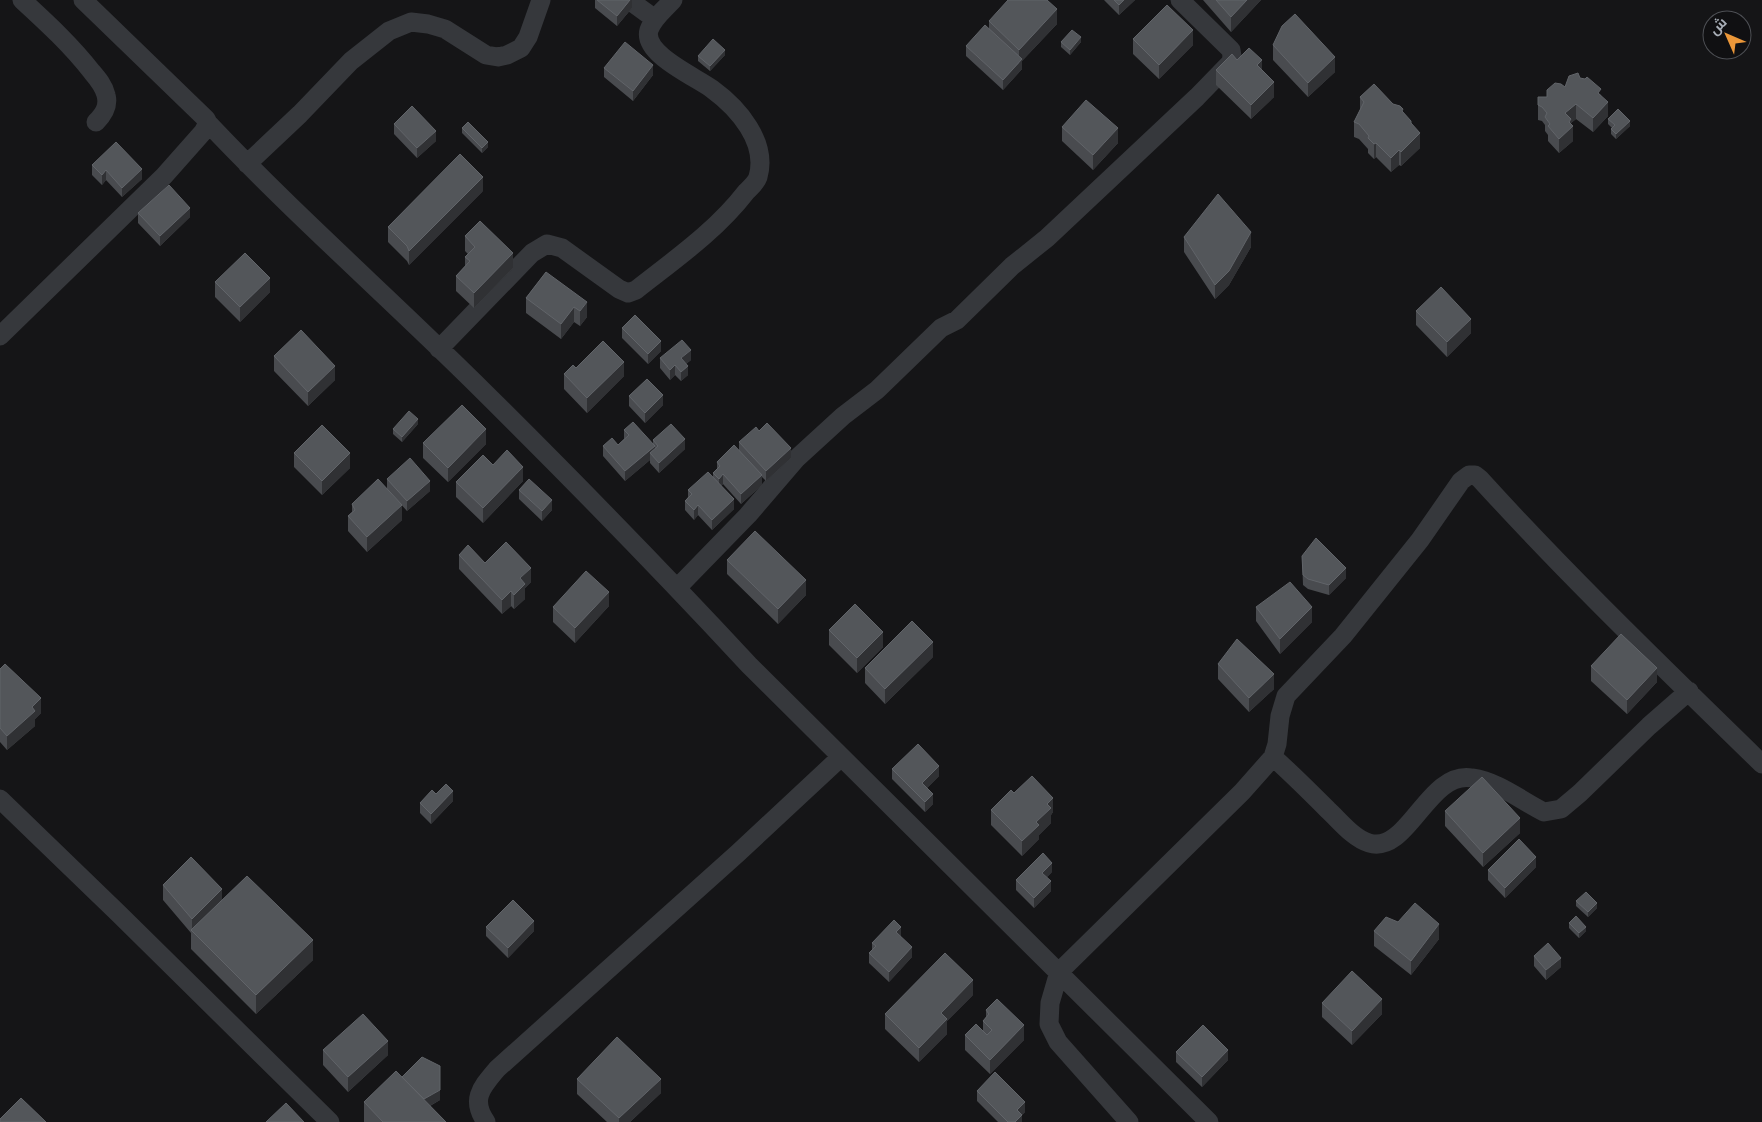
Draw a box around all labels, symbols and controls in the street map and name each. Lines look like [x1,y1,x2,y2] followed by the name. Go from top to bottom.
[1702,10,1752,60] north arrow
[1705,13,1731,39] text: ش

